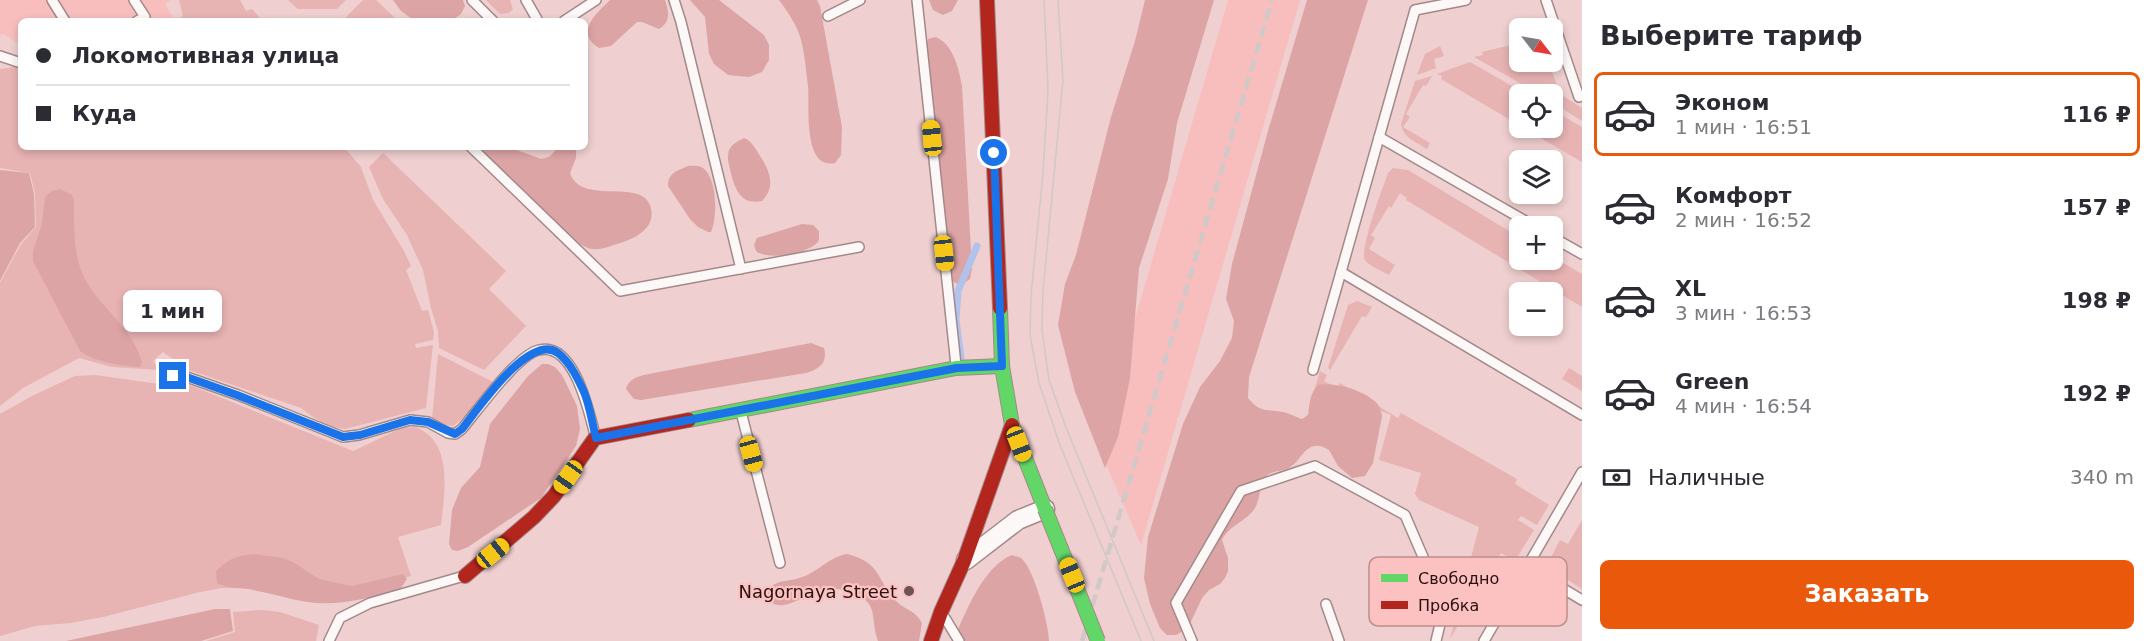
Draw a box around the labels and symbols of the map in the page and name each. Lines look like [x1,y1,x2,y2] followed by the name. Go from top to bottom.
[1509,18,1563,72] north arrow
[921,119,943,157] car
[980,139,1007,166] route start
[933,234,955,272] car
[124,289,222,331] callout: 1 мин
[159,362,186,389] route end
[1004,424,1034,464] car
[738,434,764,474] car
[550,457,586,497] car
[473,535,513,571] car
[1057,555,1087,595] car
[1369,557,1567,626] legend
[1418,569,1499,588] text: Свободно
[738,581,897,602] place label: Nagornaya Street
[902,584,916,598] marker: Nagornaya Street
[1418,596,1479,615] text: Пробка

